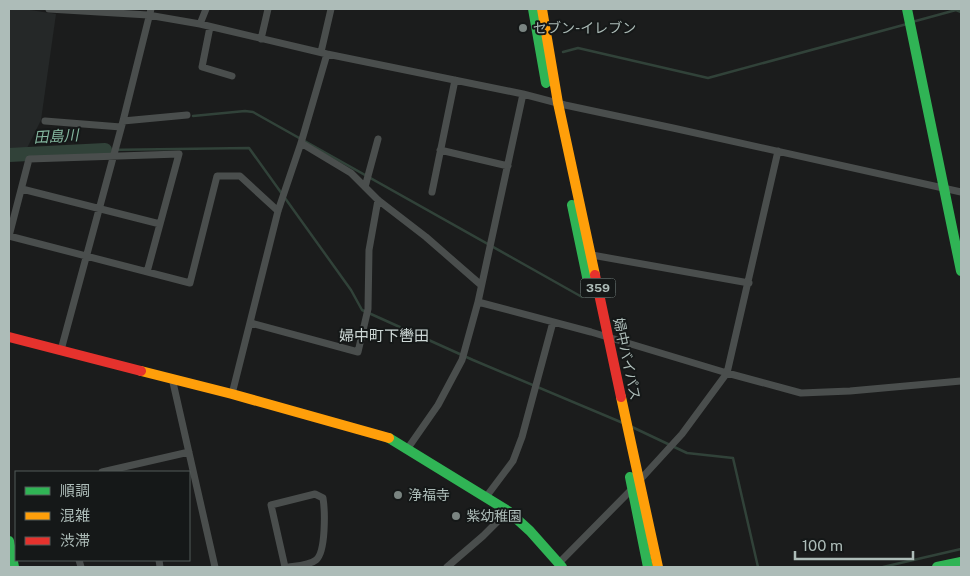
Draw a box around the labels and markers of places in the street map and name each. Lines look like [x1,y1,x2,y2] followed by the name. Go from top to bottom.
[533,20,636,36] place label: セブン-イレブン
[517,22,529,34] marker: セブン-イレブン
[408,487,450,503] place label: 浄福寺
[392,489,404,501] marker: 浄福寺
[466,508,522,524] place label: 紫幼稚園
[450,510,462,522] marker: 紫幼稚園

